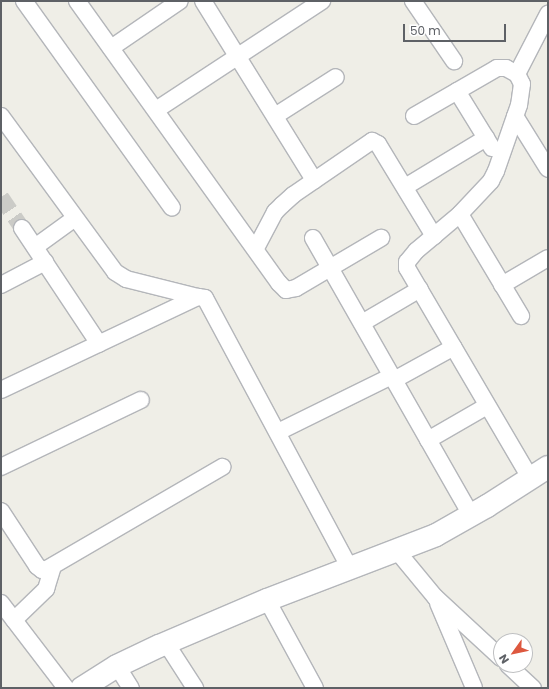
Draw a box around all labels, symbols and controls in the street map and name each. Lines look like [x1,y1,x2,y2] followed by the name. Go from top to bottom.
[405,16,508,42] scale bar
[410,22,441,39] text: 50 m
[493,633,533,673] north arrow
[495,651,513,667] text: N

